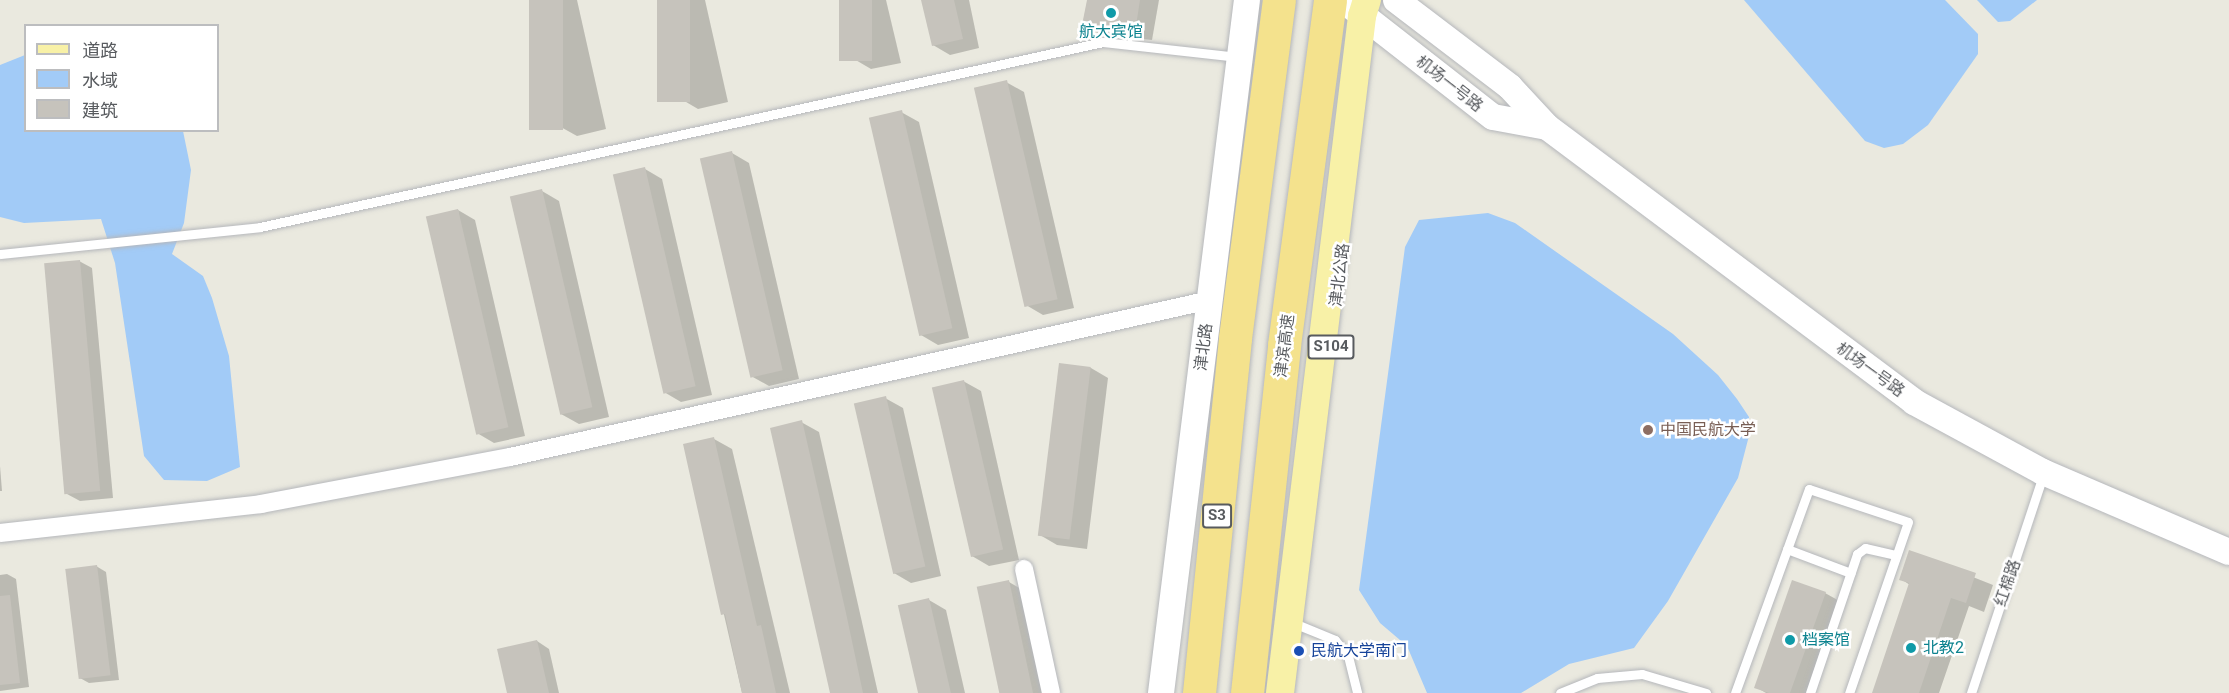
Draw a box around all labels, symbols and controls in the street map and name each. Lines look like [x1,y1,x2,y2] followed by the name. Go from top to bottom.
[1104,6,1118,20] marker: 航大宾馆
[1079,22,1143,42] place label: 航大宾馆
[24,24,219,132] legend
[82,40,118,61] text: 道路
[1412,52,1486,116] street label: 机场一号路
[82,70,118,91] text: 水域
[82,100,118,121] text: 建筑
[1327,242,1353,308] street label: 津北公路
[1272,313,1298,379] street label: 津滨高速
[1192,322,1216,372] street label: 津北路
[1307,335,1355,359] road number: S104
[1832,339,1908,401] street label: 机场一号路
[1660,420,1756,440] place label: 中国民航大学
[1641,423,1655,437] marker: 中国民航大学
[1202,504,1232,528] road number: S3
[1991,557,2025,609] street label: 红棉路
[1802,630,1850,650] place label: 档案馆
[1783,633,1797,647] marker: 档案馆
[1923,638,1964,658] place label: 北教2
[1311,641,1407,661] place label: 民航大学南门
[1904,641,1918,655] marker: 北教2
[1292,644,1306,658] marker: 民航大学南门

